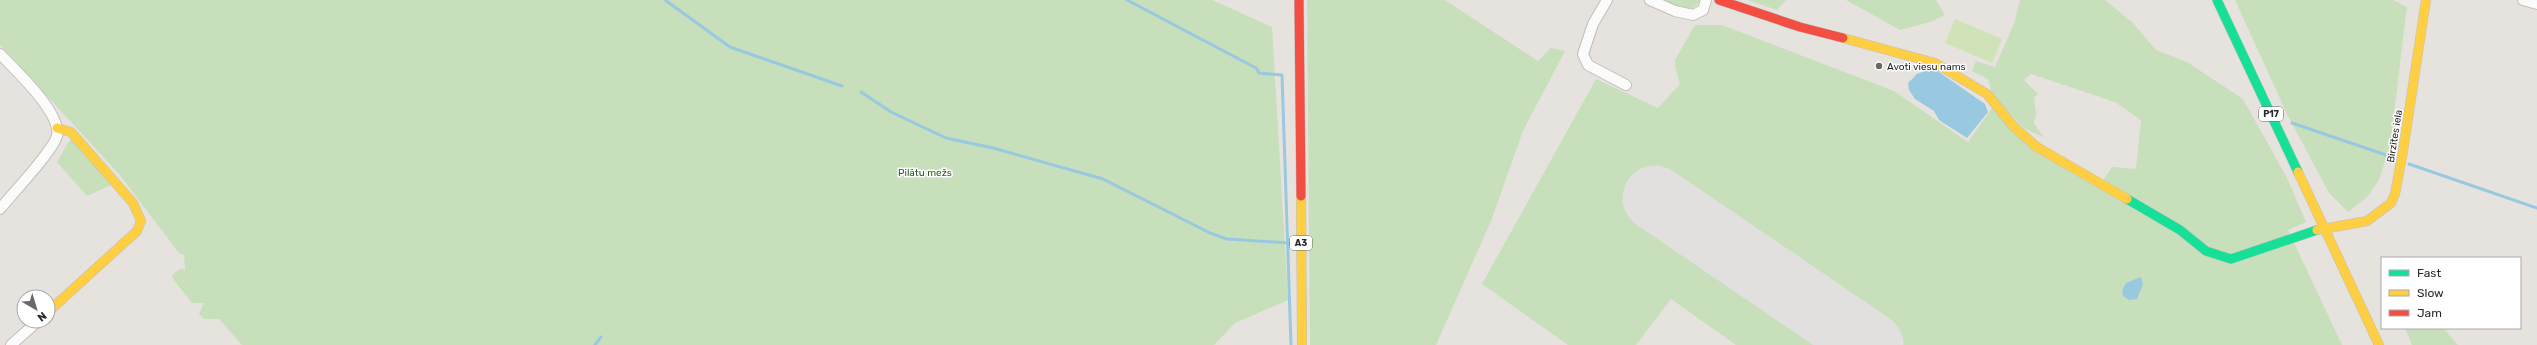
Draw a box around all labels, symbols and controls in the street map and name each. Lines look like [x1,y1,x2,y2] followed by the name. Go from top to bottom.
[1874,61,1884,71] marker: Avoti viesu nams
[1887,61,1966,73] place label: Avoti viesu nams
[2259,107,2283,121] road number: P17
[2385,109,2405,163] street label: Birzītes iela
[898,167,952,179] park label: Pilātu mežs
[1290,236,1312,250] road number: A3
[2381,257,2521,329] legend
[2417,266,2441,280] text: Fast
[2417,286,2444,300] text: Slow
[16,289,56,329] north arrow
[2417,306,2442,320] text: Jam
[35,309,49,324] text: N

